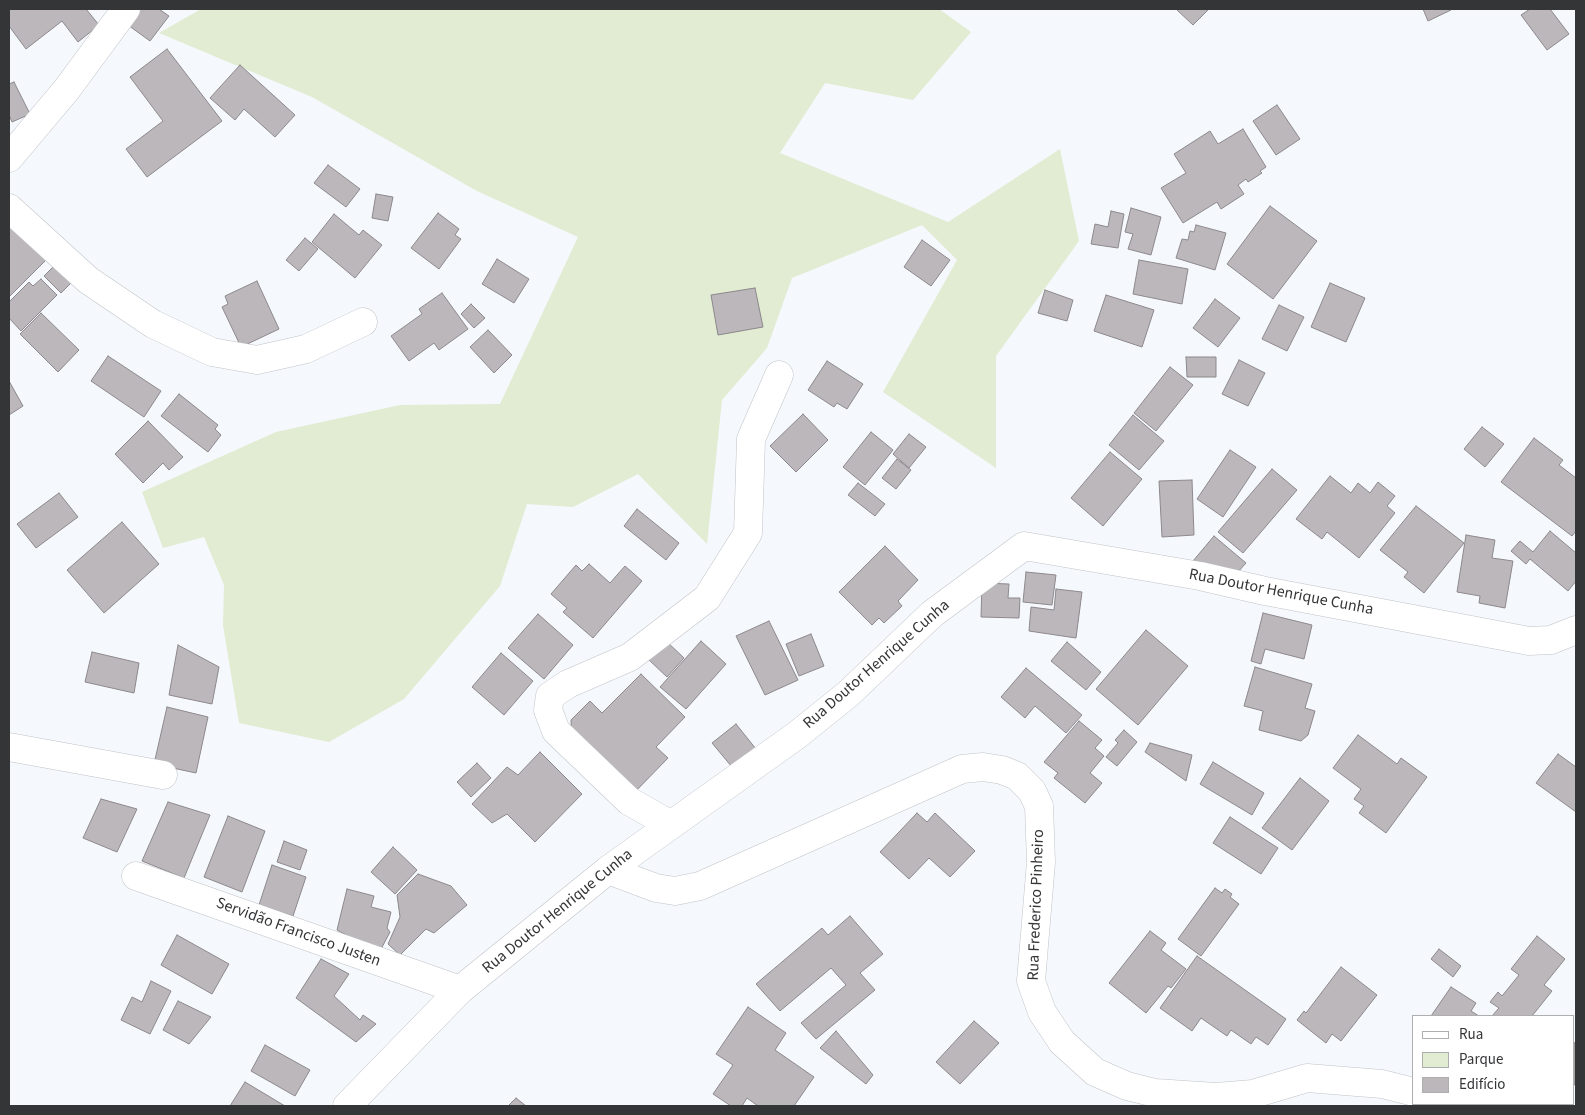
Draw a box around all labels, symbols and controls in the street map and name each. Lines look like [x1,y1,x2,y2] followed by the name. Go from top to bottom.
[1187,566,1375,620] street label: Rua Doutor Henrique Cunha
[800,596,954,734] street label: Rua Doutor Henrique Cunha
[1025,829,1049,981] street label: Rua Frederico Pinheiro
[479,846,637,978] street label: Rua Doutor Henrique Cunha
[213,894,383,972] street label: Servidão Francisco Justen
[1412,1015,1575,1105] legend
[1459,1024,1483,1045] text: Rua
[1459,1049,1503,1070] text: Parque
[1459,1074,1506,1095] text: Edifício

